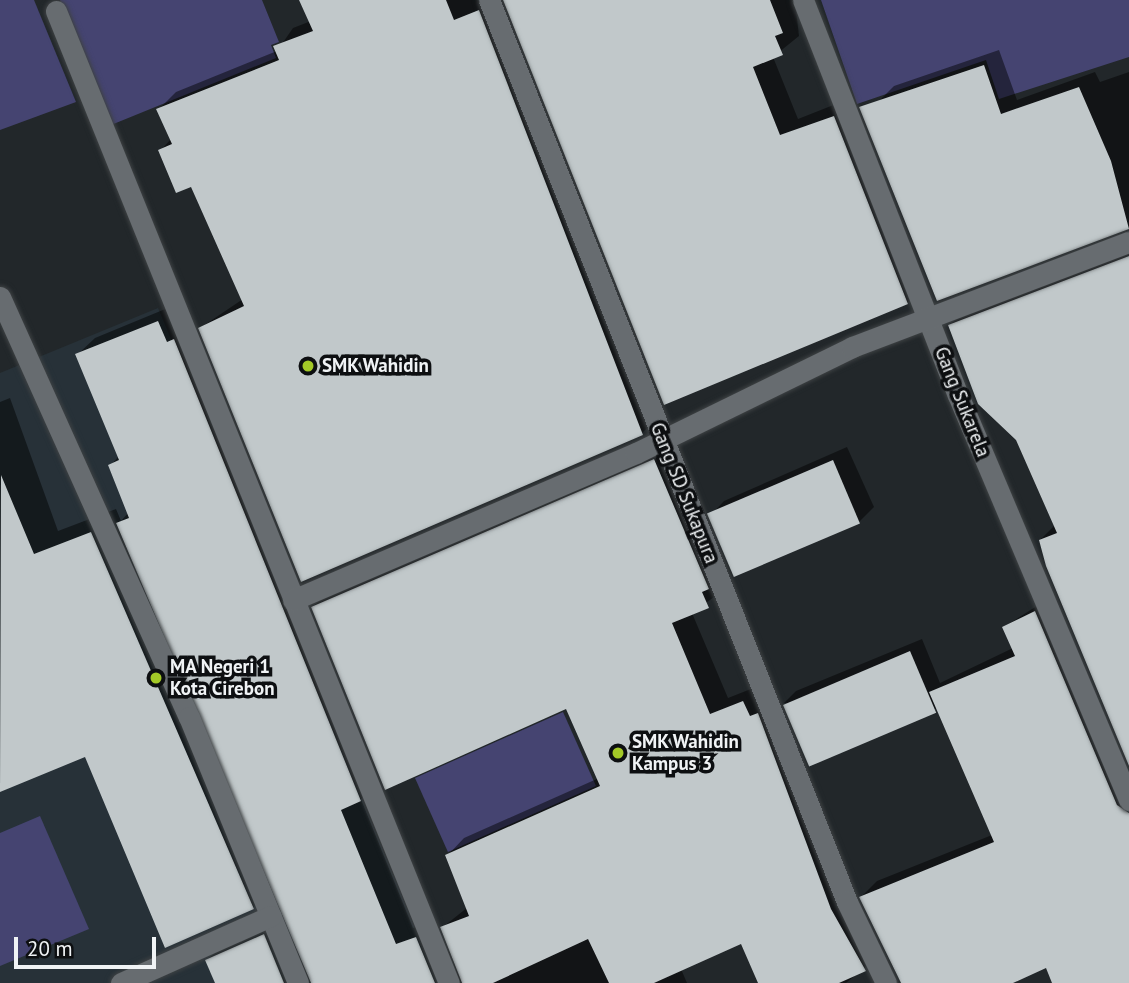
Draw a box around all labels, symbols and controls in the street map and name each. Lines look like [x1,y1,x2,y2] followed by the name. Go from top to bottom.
[930,344,994,460] street label: Gang Sukarela
[322,355,430,377] place label: SMK Wahidin
[300,358,316,374] marker: SMK Wahidin
[645,419,723,567] street label: Gang SD Sukapura
[170,656,275,700] place label: MA Negeri 1 Kota Cirebon
[148,670,164,686] marker: MA Negeri 1 Kota Cirebon
[632,731,740,775] place label: SMK Wahidin Kampus 3
[610,745,626,761] marker: SMK Wahidin Kampus 3
[18,923,159,967] scale bar
[27,935,73,962] text: 20 m

